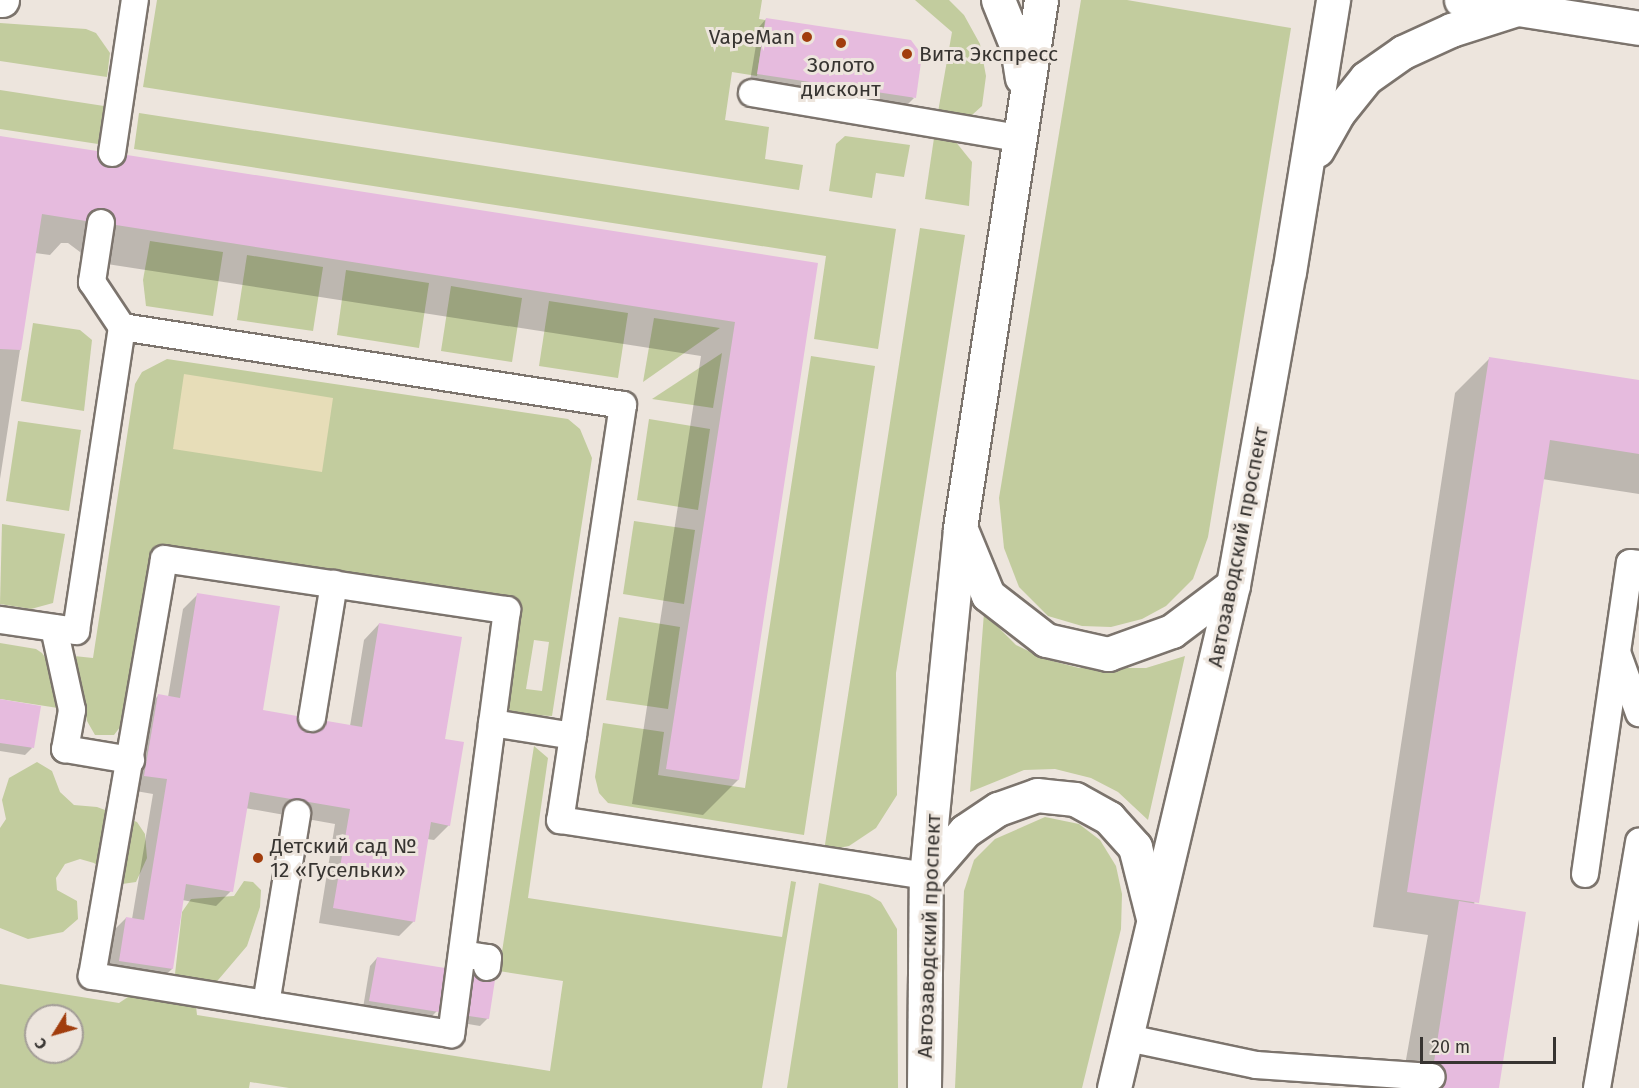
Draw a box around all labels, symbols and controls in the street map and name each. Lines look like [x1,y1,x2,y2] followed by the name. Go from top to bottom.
[709,24,795,50] place label: VapeMan
[800,30,814,44] marker: VapeMan
[834,36,848,50] marker: Золото дисконт
[919,41,1058,67] place label: Вита Экспресс
[900,47,914,61] marker: Вита Экспресс
[801,52,881,102] place label: Золото дисконт
[1202,425,1274,669] street label: Автозаводский проспект
[912,813,946,1059] street label: Автозаводский проспект
[270,833,416,883] place label: Детский сад № 12 «Гусельки»
[251,851,265,865] marker: Детский сад № 12 «Гусельки»
[24,1004,84,1064] north arrow
[1423,1025,1560,1063] scale bar
[30,1035,51,1053] text: С
[1431,1036,1470,1058] text: 20 m

